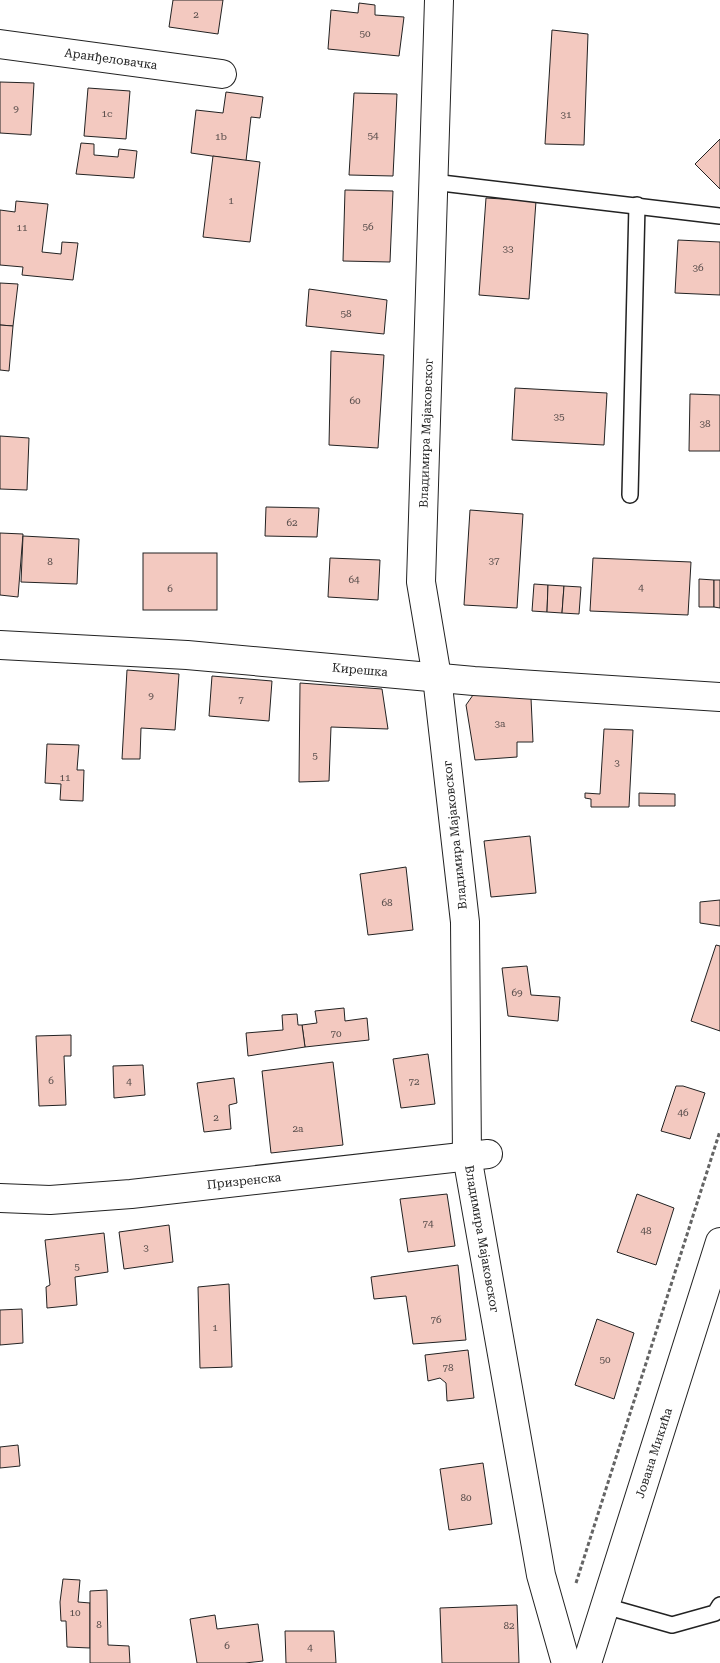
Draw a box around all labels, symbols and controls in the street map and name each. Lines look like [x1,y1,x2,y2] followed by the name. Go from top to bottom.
[193,9,199,20] house number: 2
[359,28,371,39] house number: 50
[64,46,159,73] street label: Аранђеловачка
[13,103,19,114] house number: 9
[101,108,113,119] house number: 1c
[560,109,572,120] house number: 31
[367,130,379,141] house number: 54
[215,131,227,142] house number: 1b
[228,195,234,206] house number: 1
[362,221,374,232] house number: 56
[16,222,28,233] house number: 11
[502,243,514,254] house number: 33
[692,262,704,273] house number: 36
[340,308,352,319] house number: 58
[416,358,436,508] street label: Владимира Мајаковског
[349,395,361,406] house number: 60
[553,411,565,422] house number: 35
[699,418,711,429] house number: 38
[286,517,298,528] house number: 62
[488,555,500,566] house number: 37
[47,556,53,567] house number: 8
[348,574,360,585] house number: 64
[638,582,644,593] house number: 4
[167,583,173,594] house number: 6
[332,661,389,679] street label: Кирешка
[148,690,154,701] house number: 9
[238,694,244,705] house number: 7
[494,718,506,729] house number: 3a
[312,750,318,761] house number: 5
[614,757,620,768] house number: 3
[440,760,470,910] street label: Владимира Мајаковског
[59,772,71,783] house number: 11
[381,897,393,908] house number: 68
[511,987,523,998] house number: 69
[330,1028,342,1039] house number: 70
[48,1075,54,1086] house number: 6
[126,1076,132,1087] house number: 4
[408,1076,420,1087] house number: 72
[677,1107,689,1118] house number: 46
[213,1112,219,1123] house number: 2
[292,1123,304,1134] house number: 2a
[462,1164,502,1314] street label: Владимира Мајаковског
[206,1170,282,1192] street label: Призренска
[422,1218,434,1229] house number: 74
[640,1225,652,1236] house number: 48
[143,1242,149,1253] house number: 3
[74,1261,80,1272] house number: 5
[430,1314,442,1325] house number: 76
[212,1322,218,1333] house number: 1
[599,1354,611,1365] house number: 50
[442,1362,454,1373] house number: 78
[633,1406,675,1500] street label: Јована Микића
[460,1492,472,1503] house number: 80
[69,1607,81,1618] house number: 10
[96,1619,102,1630] house number: 8
[503,1620,515,1631] house number: 82
[224,1640,230,1651] house number: 6
[307,1642,313,1653] house number: 4

